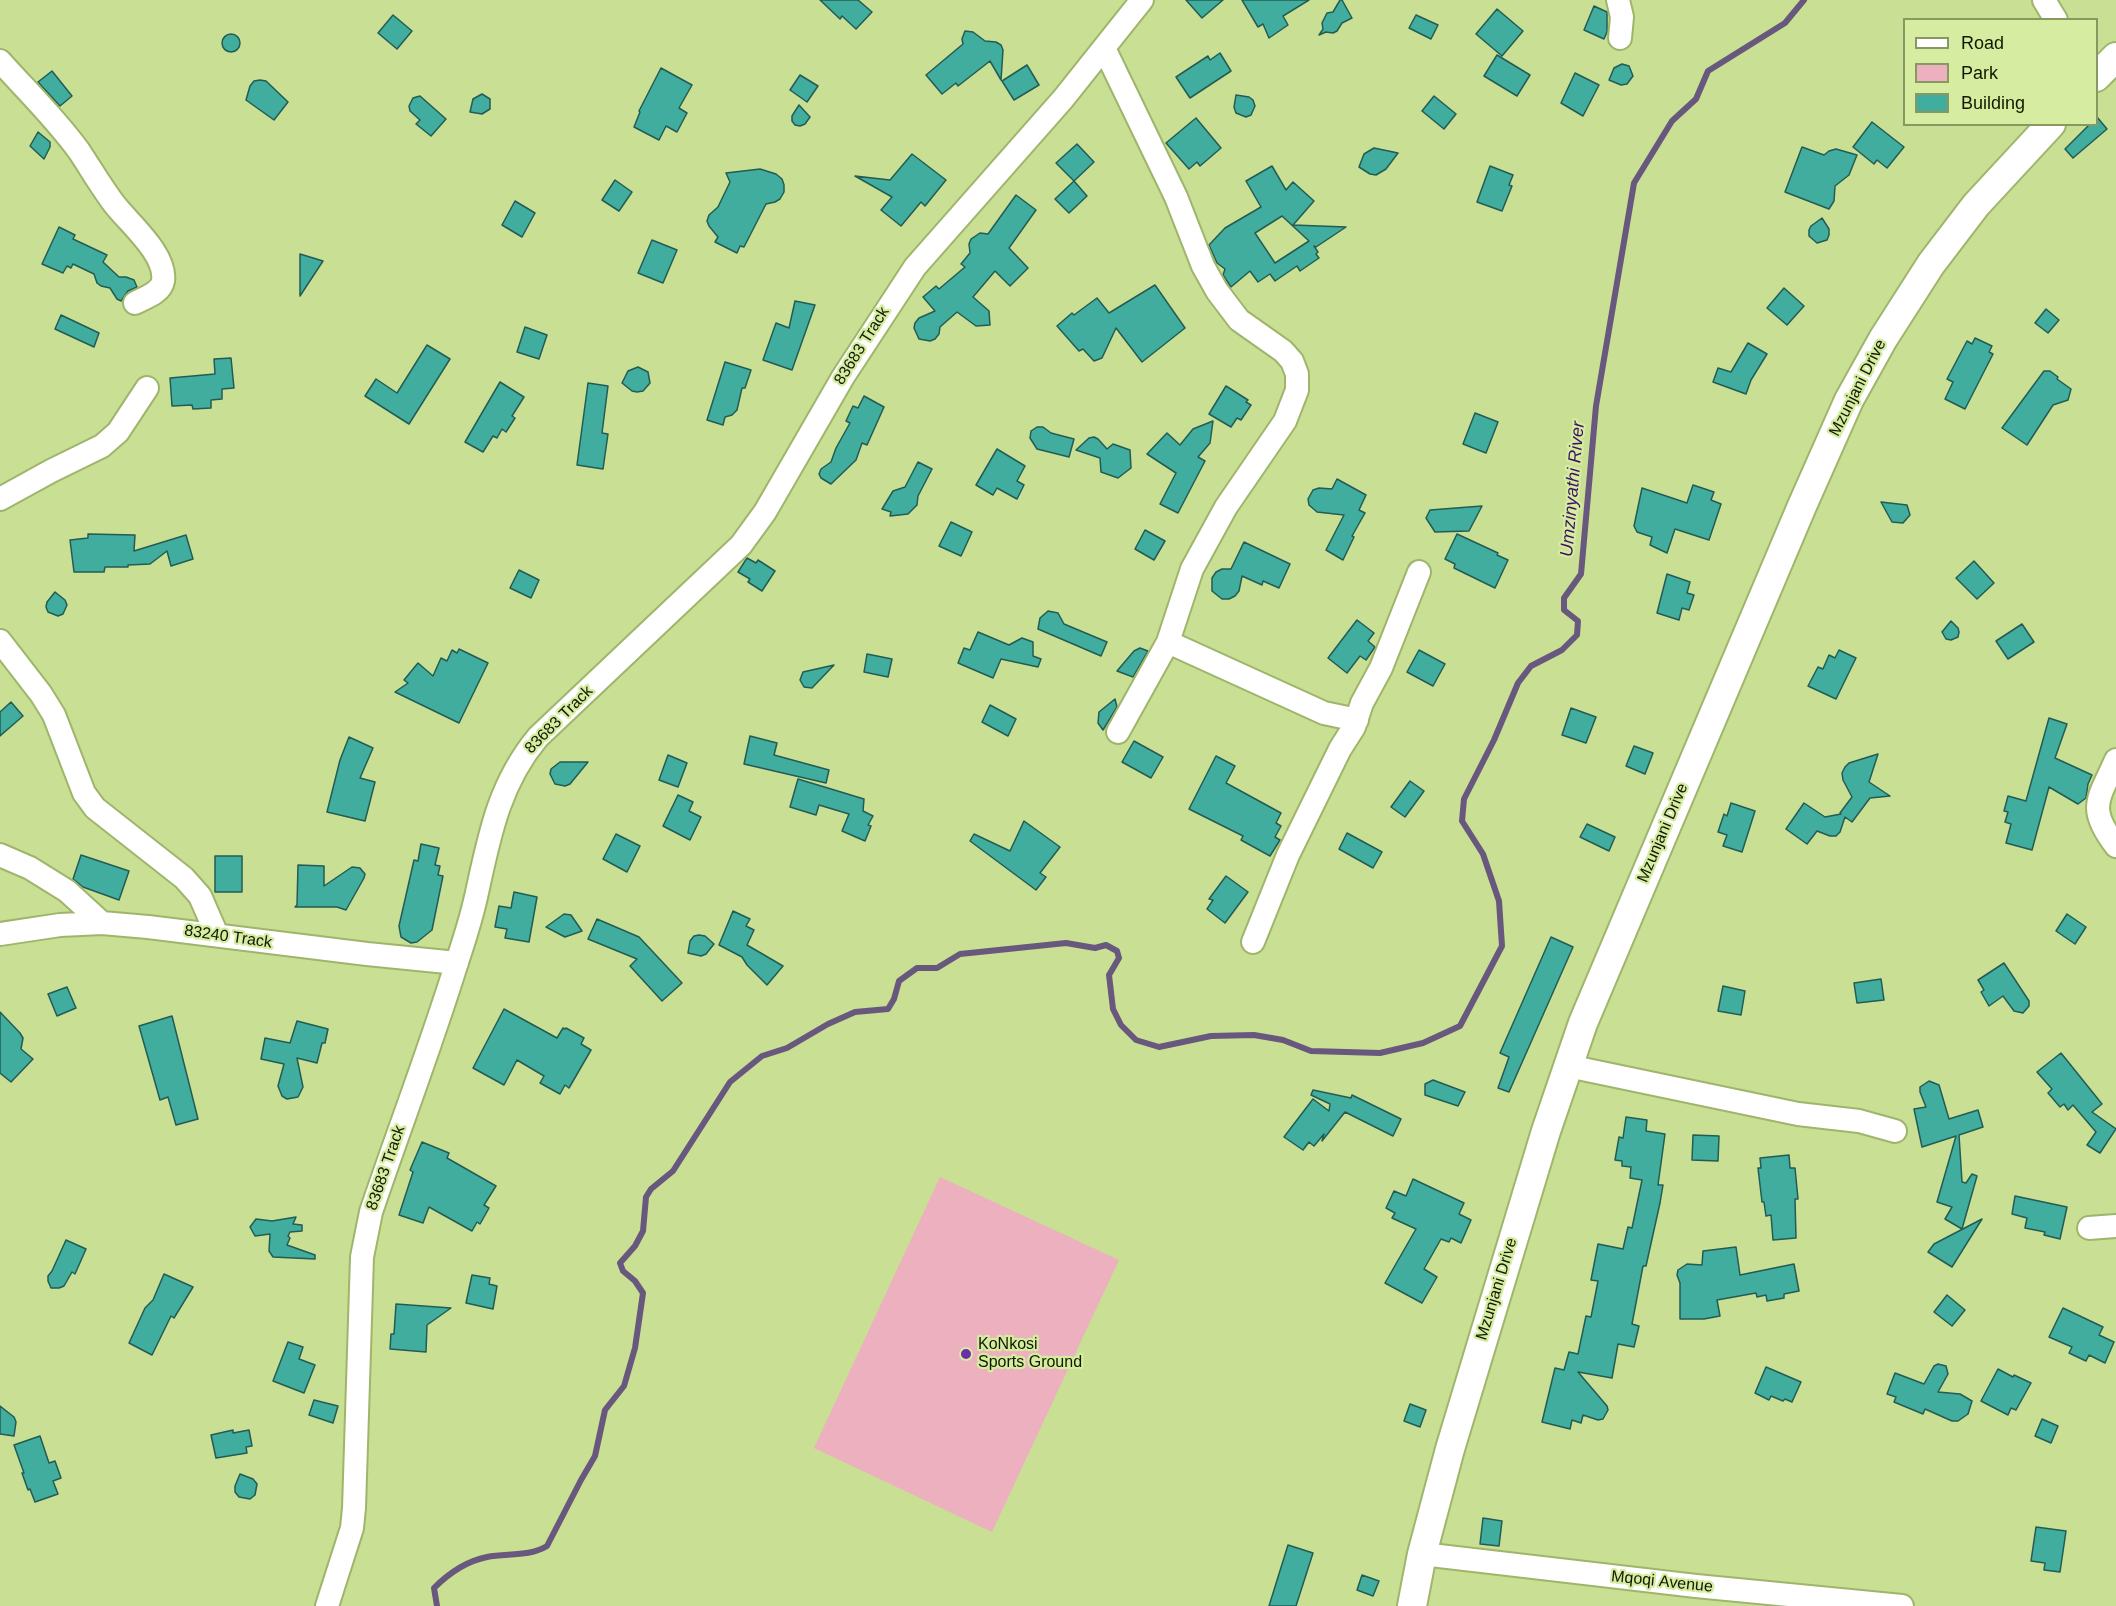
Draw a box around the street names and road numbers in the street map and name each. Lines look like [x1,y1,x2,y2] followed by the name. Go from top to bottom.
[830,303,894,389] street label: 83683 Track
[1825,337,1891,439] street label: Mzunjani Drive
[521,682,597,758] street label: 83683 Track
[1633,781,1693,885] street label: Mzunjani Drive
[183,921,273,953] street label: 83240 Track
[363,1123,409,1213] street label: 83683 Track
[1472,1236,1522,1342] street label: Mzunjani Drive
[1610,1567,1714,1597] street label: Mqoqi Avenue

